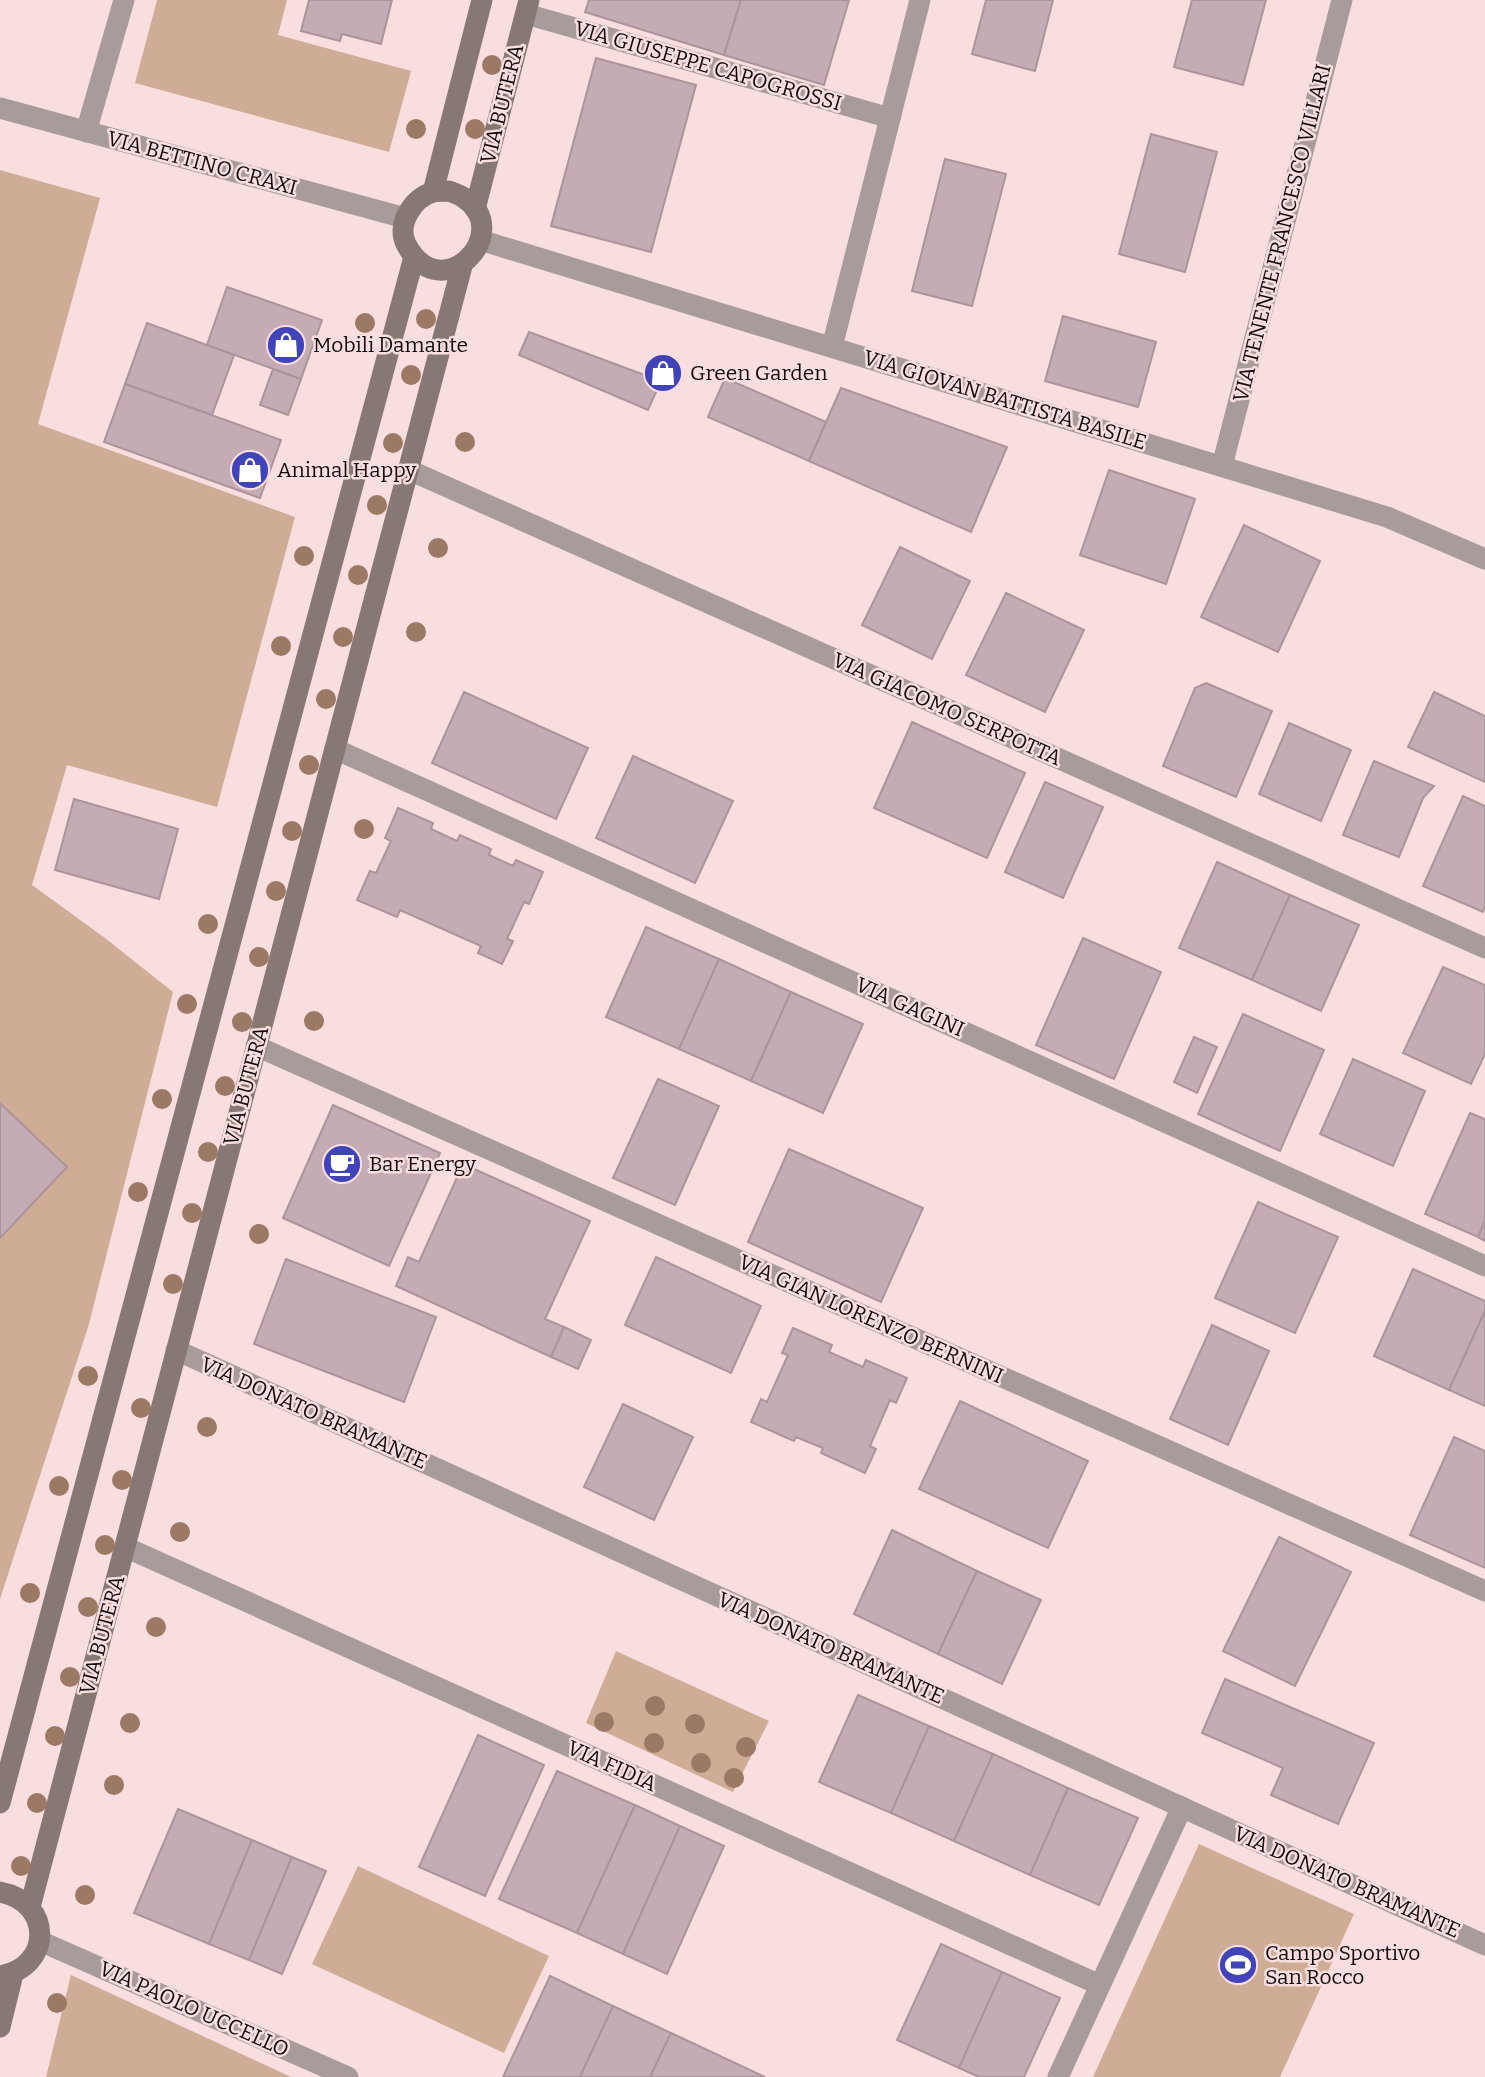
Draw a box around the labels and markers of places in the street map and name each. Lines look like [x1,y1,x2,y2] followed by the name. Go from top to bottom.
[265,324,307,366] shop icon: Mobili Damante
[313,332,468,358] place label: Mobili Damante
[642,352,684,394] shop icon: Green Garden
[690,360,828,386] place label: Green Garden
[229,449,271,491] shop icon: Animal Happy
[277,457,417,483] place label: Animal Happy
[321,1143,363,1185] cafe icon: Bar Energy
[369,1151,477,1177] place label: Bar Energy
[1265,1940,1420,1990] place label: Campo Sportivo San Rocco
[1217,1944,1259,1986] sports icon: Campo Sportivo San Rocco

